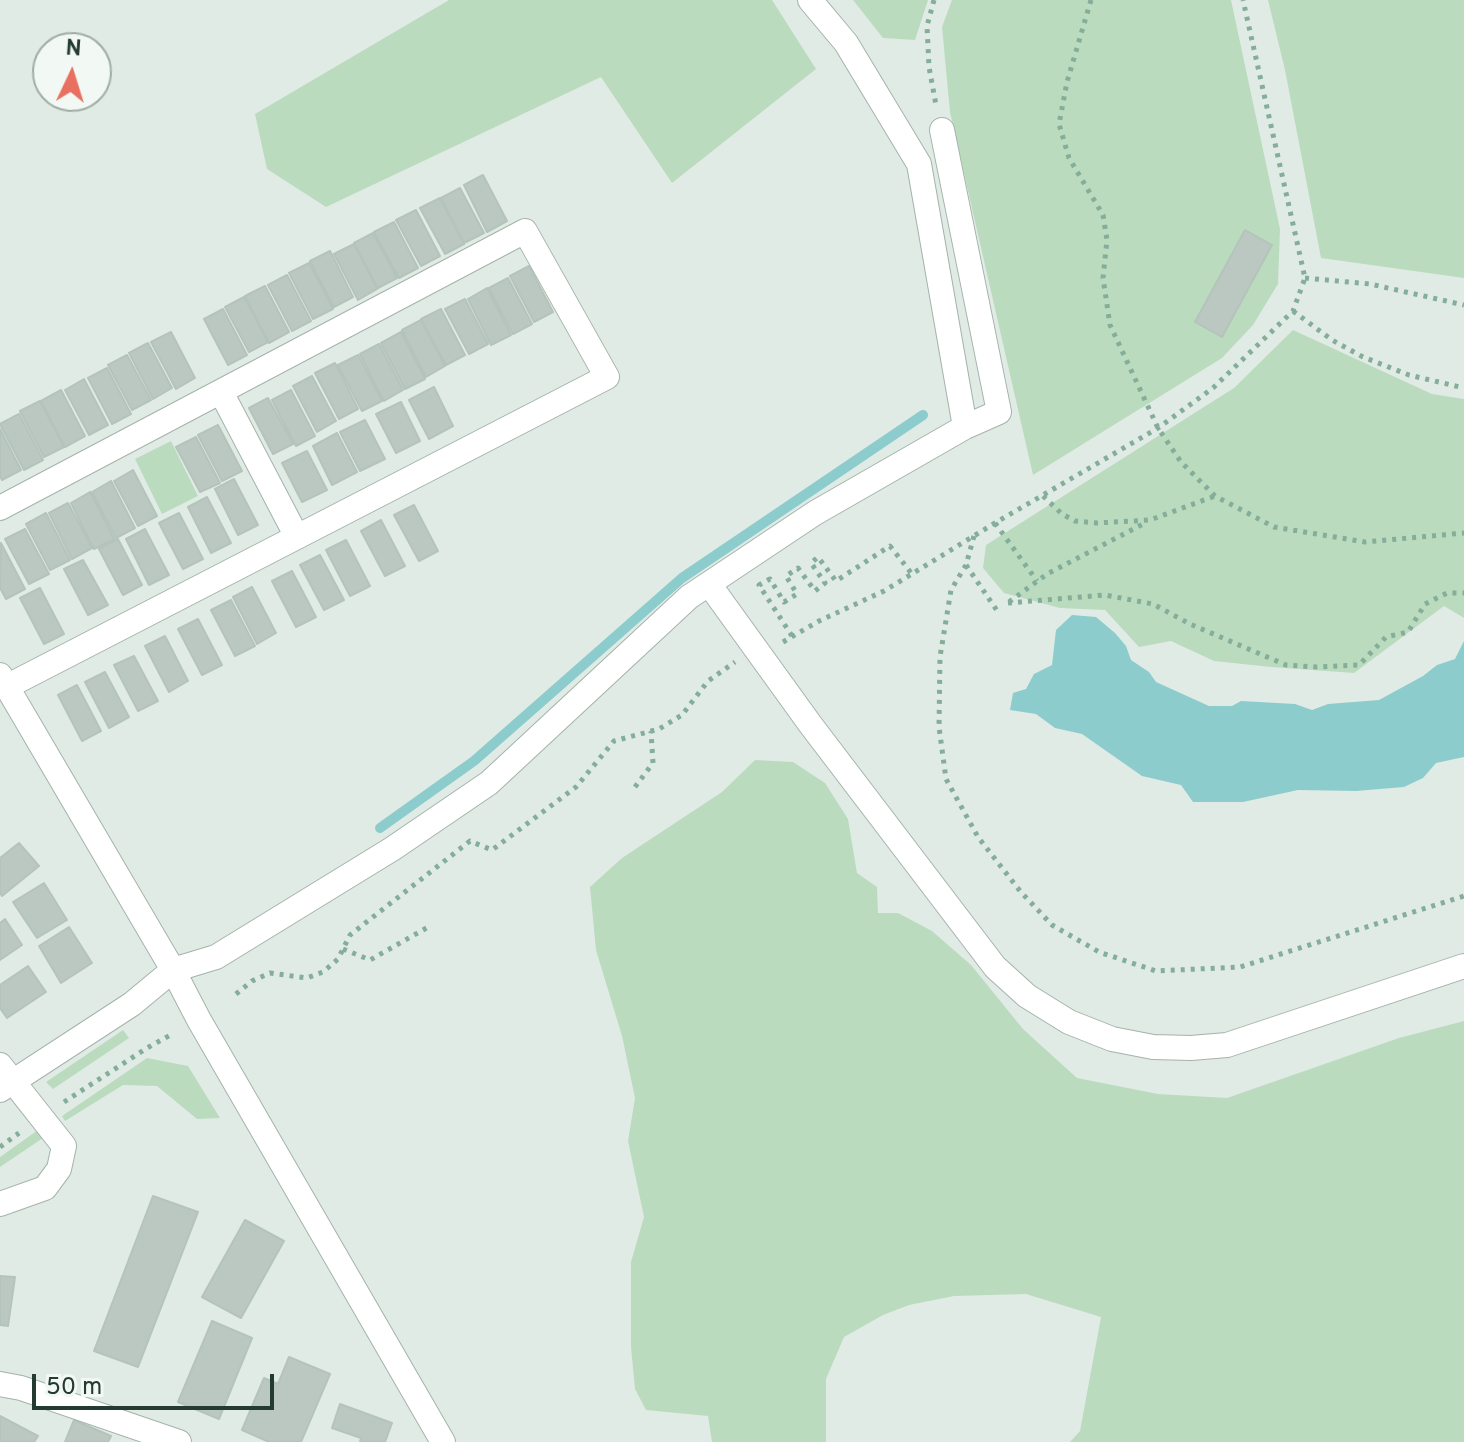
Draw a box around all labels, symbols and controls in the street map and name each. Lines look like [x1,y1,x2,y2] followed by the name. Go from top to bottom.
[32,32,112,112] north arrow
[65,36,82,64] text: N
[36,1358,278,1408] scale bar
[46,1373,102,1403] text: 50 m

